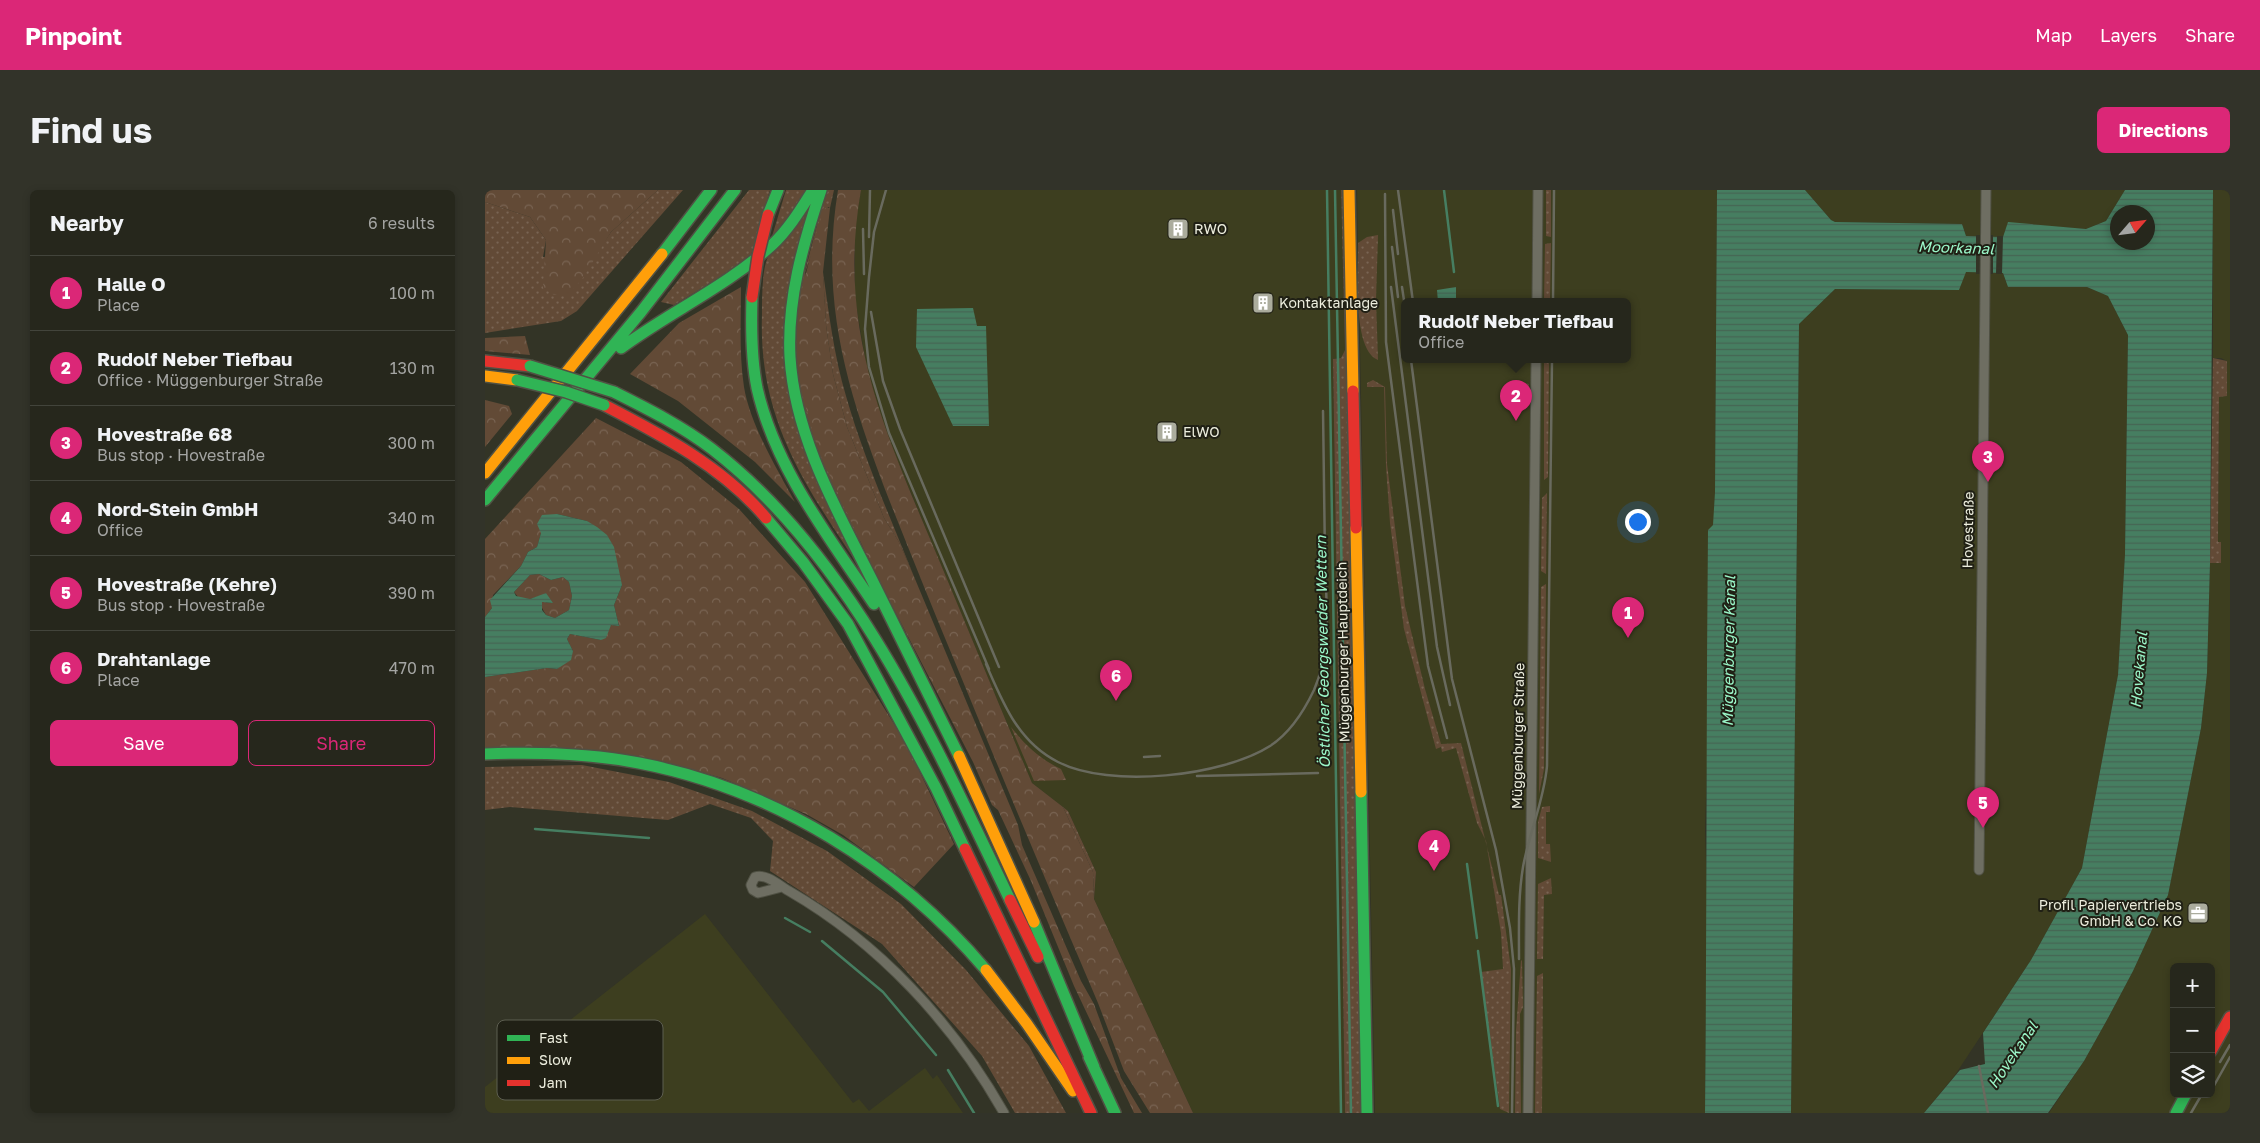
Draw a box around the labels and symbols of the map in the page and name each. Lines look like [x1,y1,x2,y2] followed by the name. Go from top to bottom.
[2110,205,2155,250] north arrow
[1166,217,1190,241] building icon: RWO
[1194,220,1227,237] place label: RWO
[1918,237,1996,257] water label: Moorkanal
[1251,291,1275,315] building icon: Kontaktanlage
[1279,294,1378,311] place label: Kontaktanlage
[1500,380,1532,421] pin: 2
[1155,420,1179,444] building icon: ElWO
[1183,423,1220,440] place label: ElWO
[1972,441,2004,482] pin: 3
[1958,491,1977,569] street label: Hovestraße
[1625,509,1651,535] your location
[1311,535,1334,769] water label: Östlicher Georgswerder Wettern
[1332,562,1353,742] street label: Müggenburger Hauptdeich
[1718,574,1739,727] water label: Müggenburger Kanal
[1612,597,1644,638] pin: 1
[2126,630,2150,709] water label: Hovekanal
[1100,660,1132,701] pin: 6
[1508,663,1527,809] street label: Müggenburger Straße
[1967,787,1999,828] pin: 5
[1418,830,1450,871] pin: 4
[2039,896,2182,929] place label: Profil Papiervertriebs GmbH & Co. KG
[2186,901,2210,925] office icon: Profil Papiervertriebs GmbH & Co. KG
[1983,1017,2042,1091] water label: Hovekanal
[497,1020,663,1100] legend
[539,1029,568,1046] text: Fast
[539,1051,572,1068] text: Slow
[539,1074,567,1091] text: Jam

